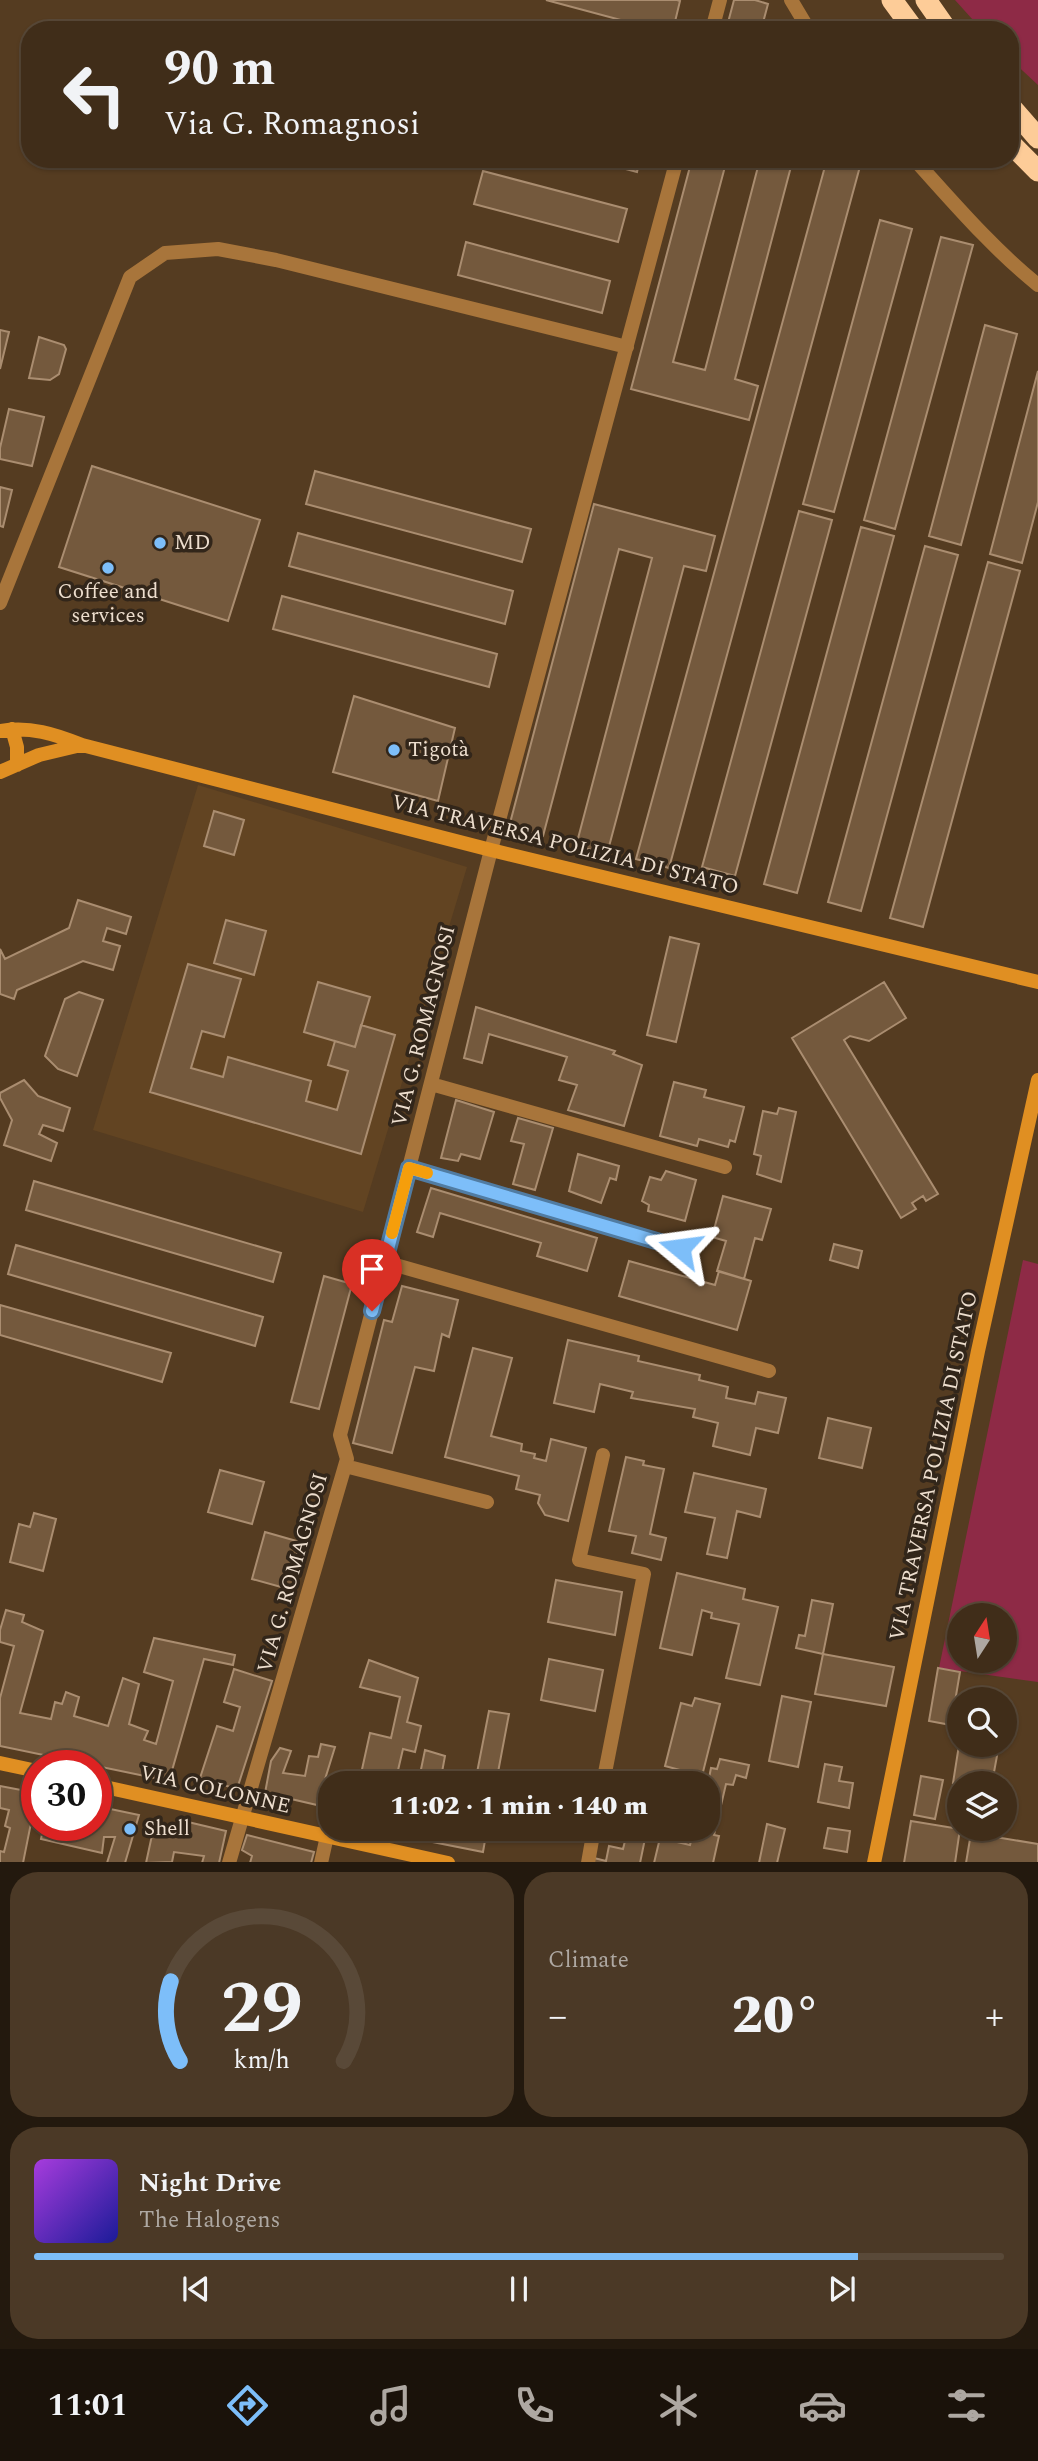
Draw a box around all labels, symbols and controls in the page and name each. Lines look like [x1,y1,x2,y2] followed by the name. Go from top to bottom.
[164,32,275,107] text: 90 m
[49,49,140,140] icon: left
[164,100,420,149] text: Via G. Romagnosi
[174,527,210,559] place label: MD
[152,535,168,551] marker: MD
[100,560,116,576] marker: Coffee and services
[58,576,158,632] place label: Coffee and services
[408,734,470,766] place label: Tigotà
[386,742,402,758] marker: Tigotà
[388,786,742,904] street label: VIA TRAVERSA POLIZIA DI STATO
[383,922,465,1130] street label: VIA G. ROMAGNOSI
[643,1211,717,1285] position arrow
[342,1239,402,1311] pin
[353,1250,391,1288] icon: arrive
[881,1288,987,1644] street label: VIA TRAVERSA POLIZIA DI STATO
[249,1469,337,1677] street label: VIA G. ROMAGNOSI
[947,1603,1017,1673] north arrow
[947,1603,1017,1841] map controls
[947,1687,1017,1757] button: search
[21,1750,112,1841] speed limit sign: 30
[136,1757,294,1823] street label: VIA COLONNE
[947,1771,1017,1841] button: layers
[390,1786,648,1826] text: 11:02 · 1 min · 140 m
[144,1813,190,1845] place label: Shell
[122,1821,138,1837] marker: Shell
[548,1943,629,1978] text: Climate
[221,1954,303,2065] text: 29
[732,1977,820,2056] text: 20°
[548,1988,567,2046] text: −
[985,1988,1004,2046] text: +
[234,2041,290,2079] text: km/h
[139,2163,281,2203] text: Night Drive
[139,2203,281,2238] text: The Halogens
[177,2270,215,2308] icon: previous
[500,2270,538,2308] icon: pause
[823,2270,861,2308] icon: next
[47,2381,128,2430] text: 11:01
[223,2381,272,2430] icon: directions
[366,2381,415,2430] icon: music
[510,2381,559,2430] icon: phone
[654,2381,703,2430] icon: climate
[798,2381,847,2430] icon: car
[942,2381,991,2430] icon: filters

